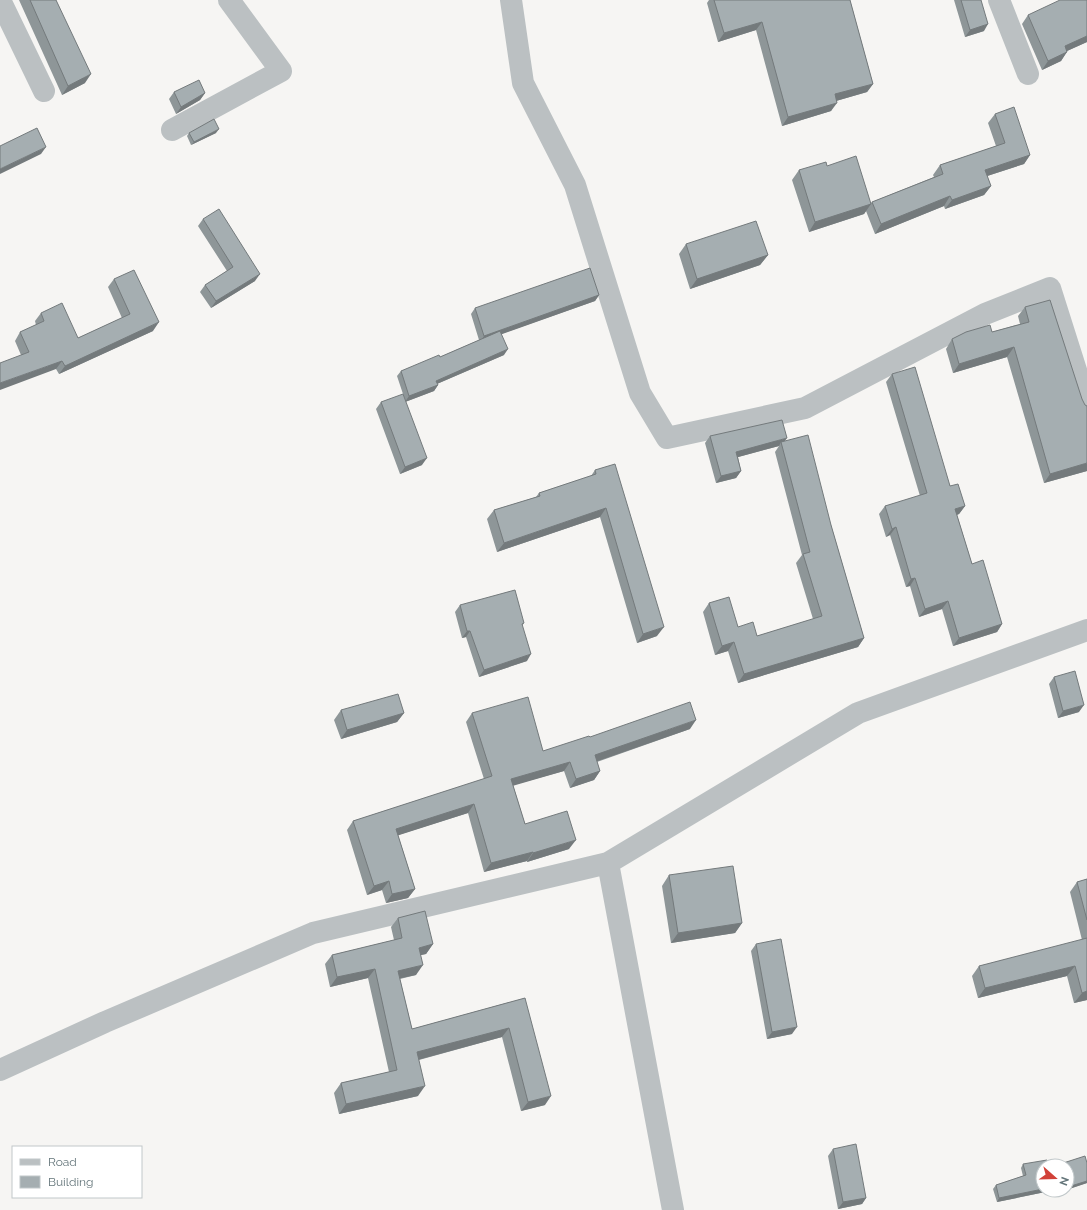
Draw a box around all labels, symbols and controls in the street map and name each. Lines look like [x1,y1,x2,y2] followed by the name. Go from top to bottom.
[12,1146,142,1198] legend
[48,1155,77,1169] text: Road
[1035,1158,1075,1198] north arrow
[48,1175,94,1189] text: Building
[1056,1175,1071,1187] text: N

